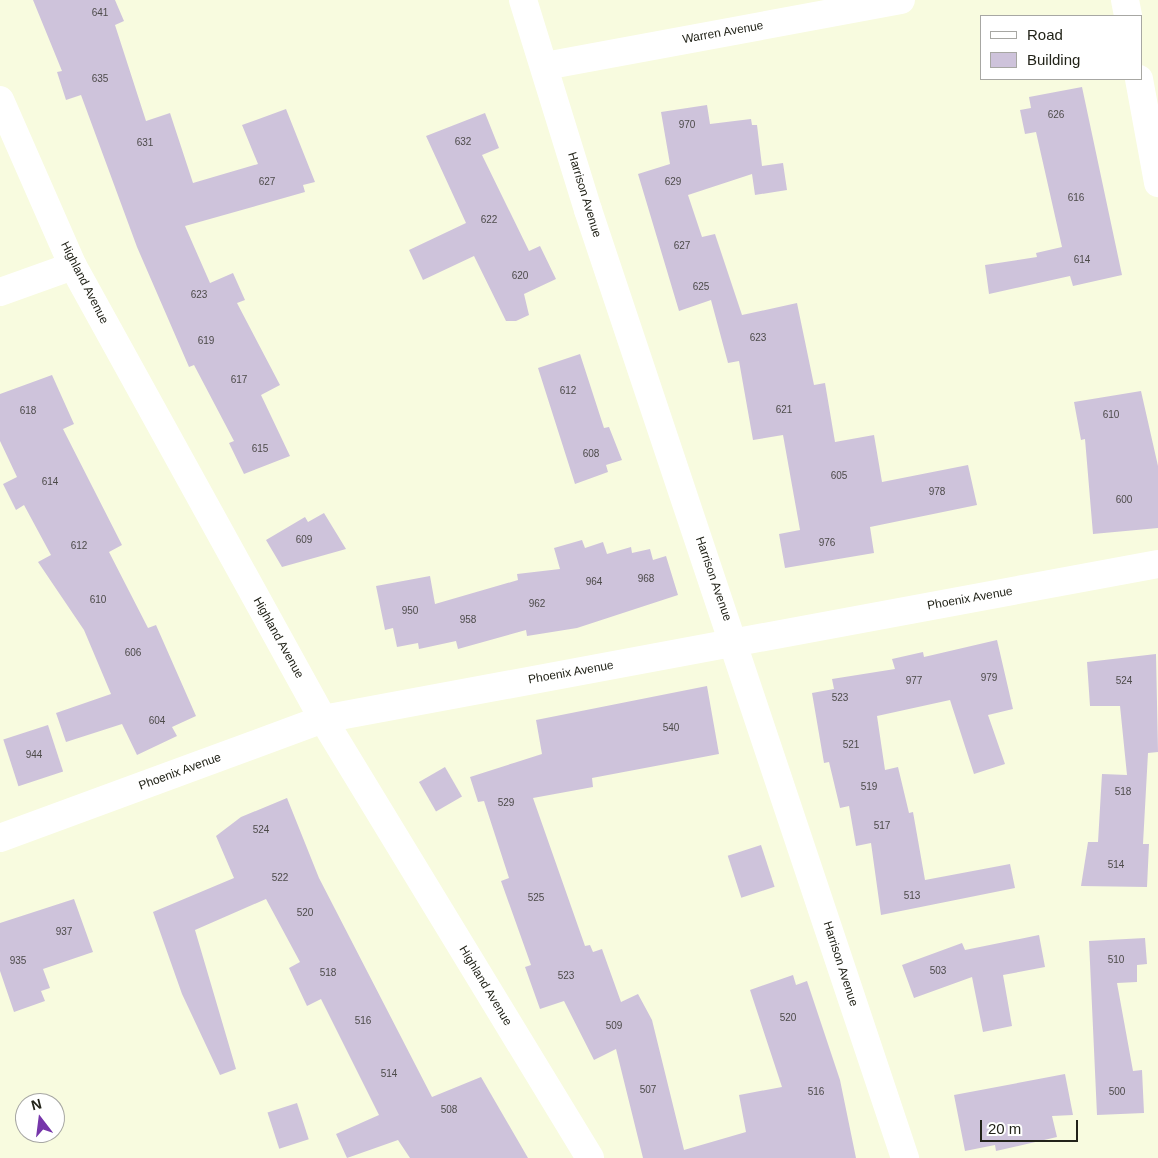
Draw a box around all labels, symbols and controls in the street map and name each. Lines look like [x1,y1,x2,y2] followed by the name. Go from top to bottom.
[92,7,108,19] house number: 641
[980,15,1143,80] legend
[681,19,765,47] street label: Warren Avenue
[1027,26,1063,43] text: Road
[1027,51,1080,68] text: Building
[92,73,108,85] house number: 635
[1048,109,1064,121] house number: 626
[679,119,695,131] house number: 970
[455,136,471,148] house number: 632
[137,137,153,149] house number: 631
[564,150,604,240] street label: Harrison Avenue
[259,176,275,188] house number: 627
[665,176,681,188] house number: 629
[1068,192,1084,204] house number: 616
[481,214,497,226] house number: 622
[57,239,111,327] street label: Highland Avenue
[674,240,690,252] house number: 627
[1074,254,1090,266] house number: 614
[512,270,528,282] house number: 620
[693,281,709,293] house number: 625
[191,289,207,301] house number: 623
[750,332,766,344] house number: 623
[198,335,214,347] house number: 619
[231,374,247,386] house number: 617
[560,385,576,397] house number: 612
[776,404,792,416] house number: 621
[20,405,36,417] house number: 618
[1103,409,1119,421] house number: 610
[252,443,268,455] house number: 615
[583,448,599,460] house number: 608
[831,470,847,482] house number: 605
[42,476,58,488] house number: 614
[929,486,945,498] house number: 978
[1116,494,1132,506] house number: 600
[296,534,312,546] house number: 609
[692,535,734,623] street label: Harrison Avenue
[819,537,835,549] house number: 976
[71,540,87,552] house number: 612
[638,573,654,585] house number: 968
[586,576,602,588] house number: 964
[926,584,1014,614] street label: Phoenix Avenue
[90,594,106,606] house number: 610
[250,595,306,681] street label: Highland Avenue
[529,598,545,610] house number: 962
[402,605,418,617] house number: 950
[460,614,476,626] house number: 958
[125,647,141,659] house number: 606
[527,658,615,688] street label: Phoenix Avenue
[981,672,997,684] house number: 979
[906,675,922,687] house number: 977
[1116,675,1132,687] house number: 524
[832,692,848,704] house number: 523
[149,715,165,727] house number: 604
[663,722,679,734] house number: 540
[843,739,859,751] house number: 521
[26,749,42,761] house number: 944
[137,750,223,794] street label: Phoenix Avenue
[861,781,877,793] house number: 519
[1115,786,1131,798] house number: 518
[498,797,514,809] house number: 529
[874,820,890,832] house number: 517
[253,824,269,836] house number: 524
[1108,859,1124,871] house number: 514
[272,872,288,884] house number: 522
[904,890,920,902] house number: 513
[528,892,544,904] house number: 525
[297,907,313,919] house number: 520
[819,919,861,1009] street label: Harrison Avenue
[56,926,72,938] house number: 937
[455,943,515,1029] street label: Highland Avenue
[1108,954,1124,966] house number: 510
[10,955,26,967] house number: 935
[930,965,946,977] house number: 503
[320,967,336,979] house number: 518
[558,970,574,982] house number: 523
[780,1012,796,1024] house number: 520
[355,1015,371,1027] house number: 516
[606,1020,622,1032] house number: 509
[381,1068,397,1080] house number: 514
[640,1084,656,1096] house number: 507
[808,1086,824,1098] house number: 516
[1109,1086,1125,1098] house number: 500
[15,1093,65,1143] north arrow
[29,1095,43,1114] text: N
[441,1104,457,1116] house number: 508
[983,1110,1080,1142] scale bar
[988,1120,1021,1137] text: 20 m

